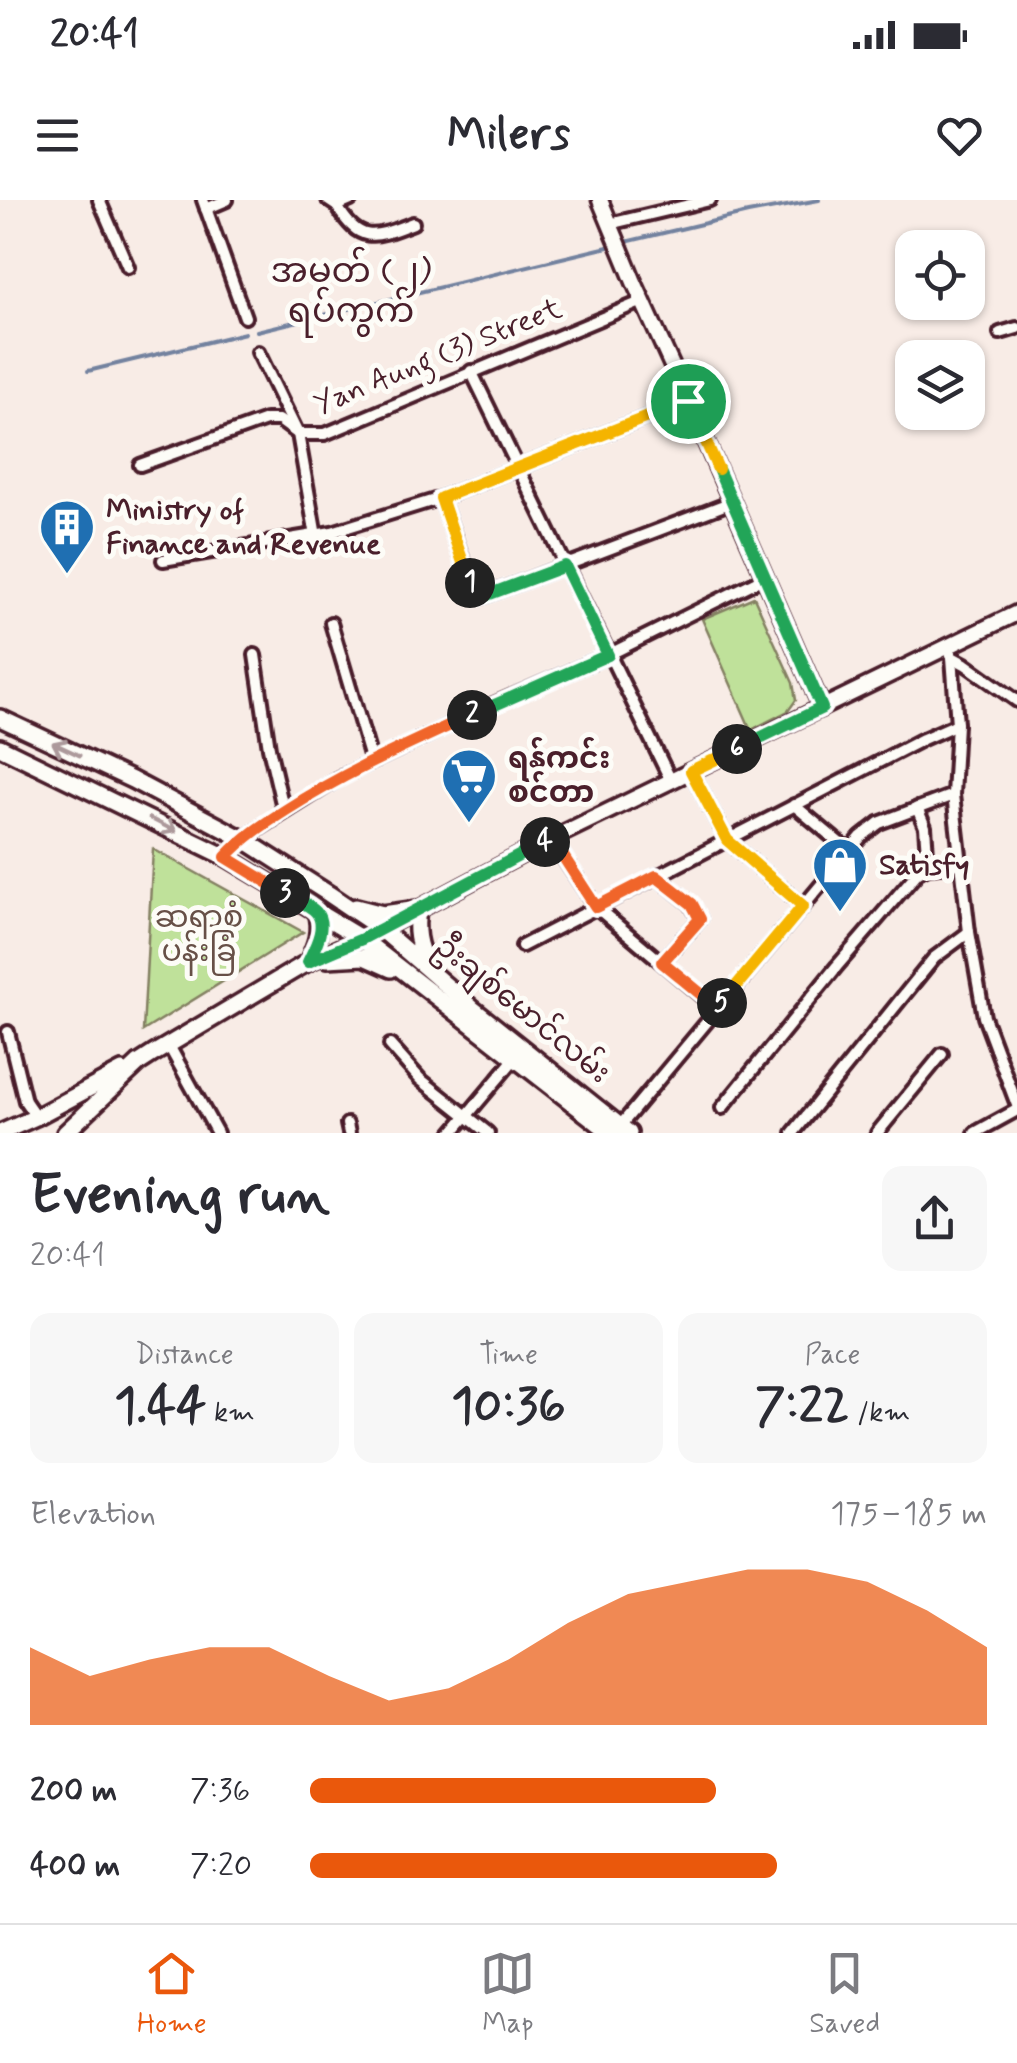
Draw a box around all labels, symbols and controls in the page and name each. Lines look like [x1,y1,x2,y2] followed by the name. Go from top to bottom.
[50,11,139,60] text: 20:41
[447,106,570,165] text: Milers
[30,108,85,163] icon: menu
[932,108,987,163] icon: heart
[895,230,985,430] map controls
[895,230,985,320] button: locate
[271,246,431,338] district label: အမှတ် (၂) ရပ်ကွက်
[308,289,569,427] street label: Yan Aung (3) Street
[895,340,985,430] button: layers
[646,359,731,444] pin
[661,374,716,429] icon: arrive
[106,491,381,564] place label: Ministry of Finance and Revenue
[37,497,97,576] building icon: Ministry of Finance and Revenue
[445,558,495,608] pin: 1
[464,564,476,601] text: 1
[447,690,497,740] pin: 2
[465,696,479,733] text: 2
[712,724,762,774] pin: 6
[730,730,744,767] text: 6
[508,737,610,813] place label: ရန်ကင်း စင်တာ
[51,739,82,757] one-way arrow
[439,746,499,825] supermarket icon: ရန်ကင်း စင်တာ
[147,816,177,835] one-way arrow
[520,817,570,867] pin: 4
[537,823,553,860] text: 4
[810,835,870,914] shop icon: Satisfy
[879,846,969,885] place label: Satisfy
[260,868,310,918] pin: 3
[279,874,291,911] text: 3
[155,899,243,976] park label: ဆရာစံ ပန်းခြံ
[424,924,620,1096] street label: ဦးချစ်မောင်လမ်း
[697,978,747,1028] pin: 5
[714,984,730,1021] text: 5
[30,1161,330,1233] text: Evening run
[882,1166,987,1271] button: share
[30,1235,105,1277] text: 20:41
[135,1337,234,1374] text: Distance
[479,1337,538,1374] text: Time
[805,1337,860,1374] text: Pace
[114,1374,206,1440] text: 1.44
[451,1374,566,1440] text: 10:36
[755,1374,849,1440] text: 7:22
[206,1395,255,1432] text: km
[849,1395,910,1432] text: /km
[30,1493,156,1535] text: Elevation
[830,1493,987,1535] text: 175–185 m
[30,1770,117,1812] text: 200 m
[190,1770,250,1812] text: 7:36
[30,1845,120,1887] text: 400 m
[190,1845,252,1887] text: 7:20
[137,1946,207,2043] tab: Home
[480,1946,535,2043] tab: Map
[809,1946,880,2043] tab: Saved

